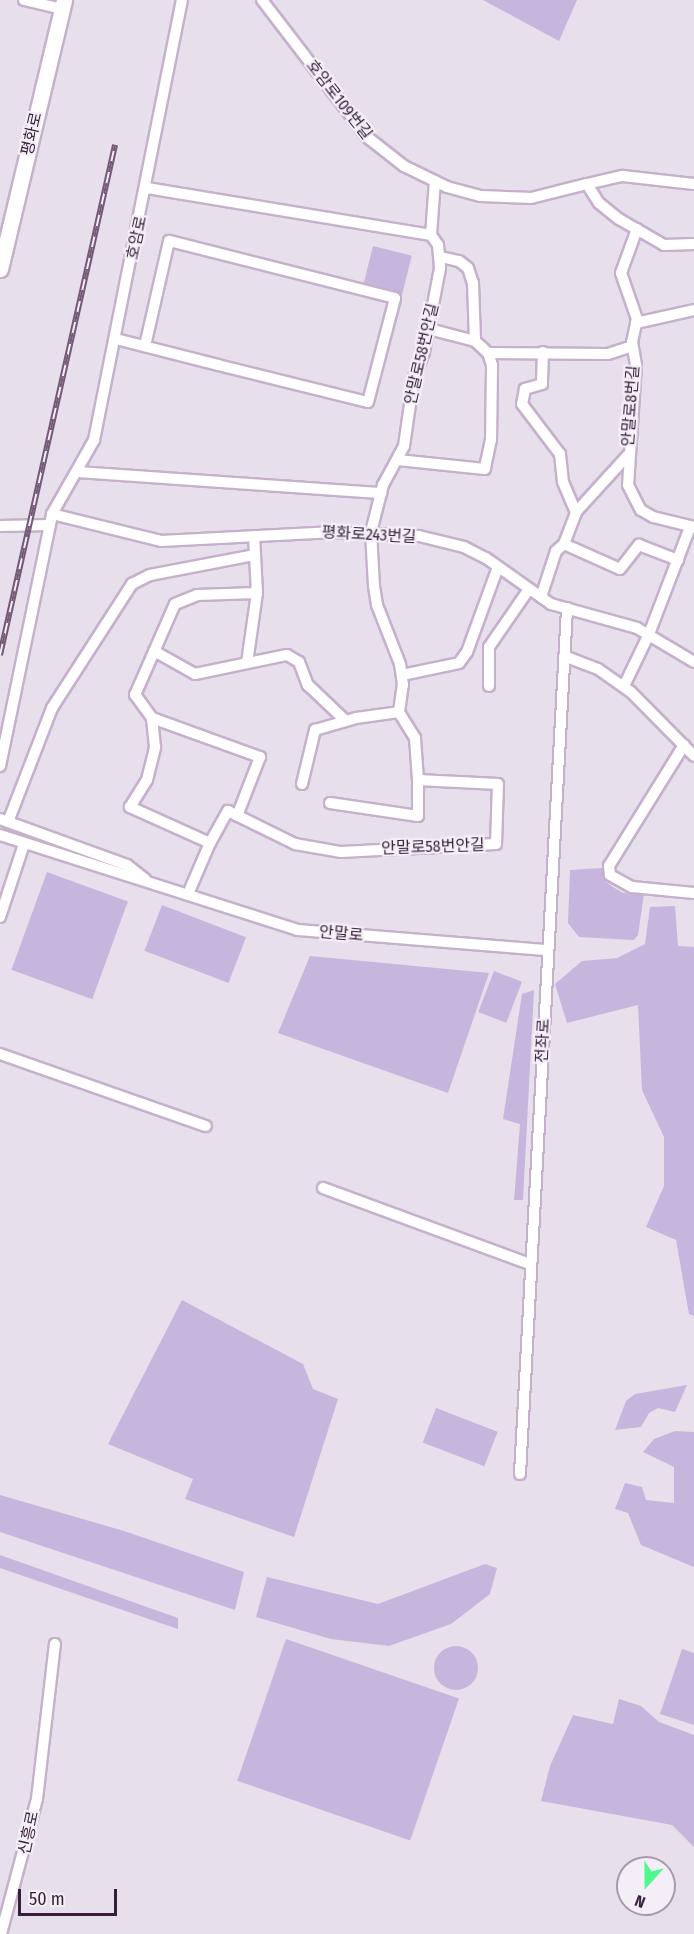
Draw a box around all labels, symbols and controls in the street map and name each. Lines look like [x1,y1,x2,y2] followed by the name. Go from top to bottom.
[302,56,376,144] street label: 호암로109번길
[18,110,46,158] street label: 평화로
[123,214,151,262] street label: 호암로
[401,301,443,407] street label: 안말로58번안길
[619,365,643,447] street label: 안말로8번길
[321,523,417,547] street label: 평화로243번길
[381,836,485,858] street label: 안말로58번안길
[318,923,364,945] street label: 안말로
[532,1018,554,1064] street label: 전좌로
[15,1809,43,1857] street label: 신흥로
[616,1856,676,1916] north arrow
[21,1877,120,1915] scale bar
[29,1888,65,1910] text: 50 m
[632,1891,648,1912] text: N

